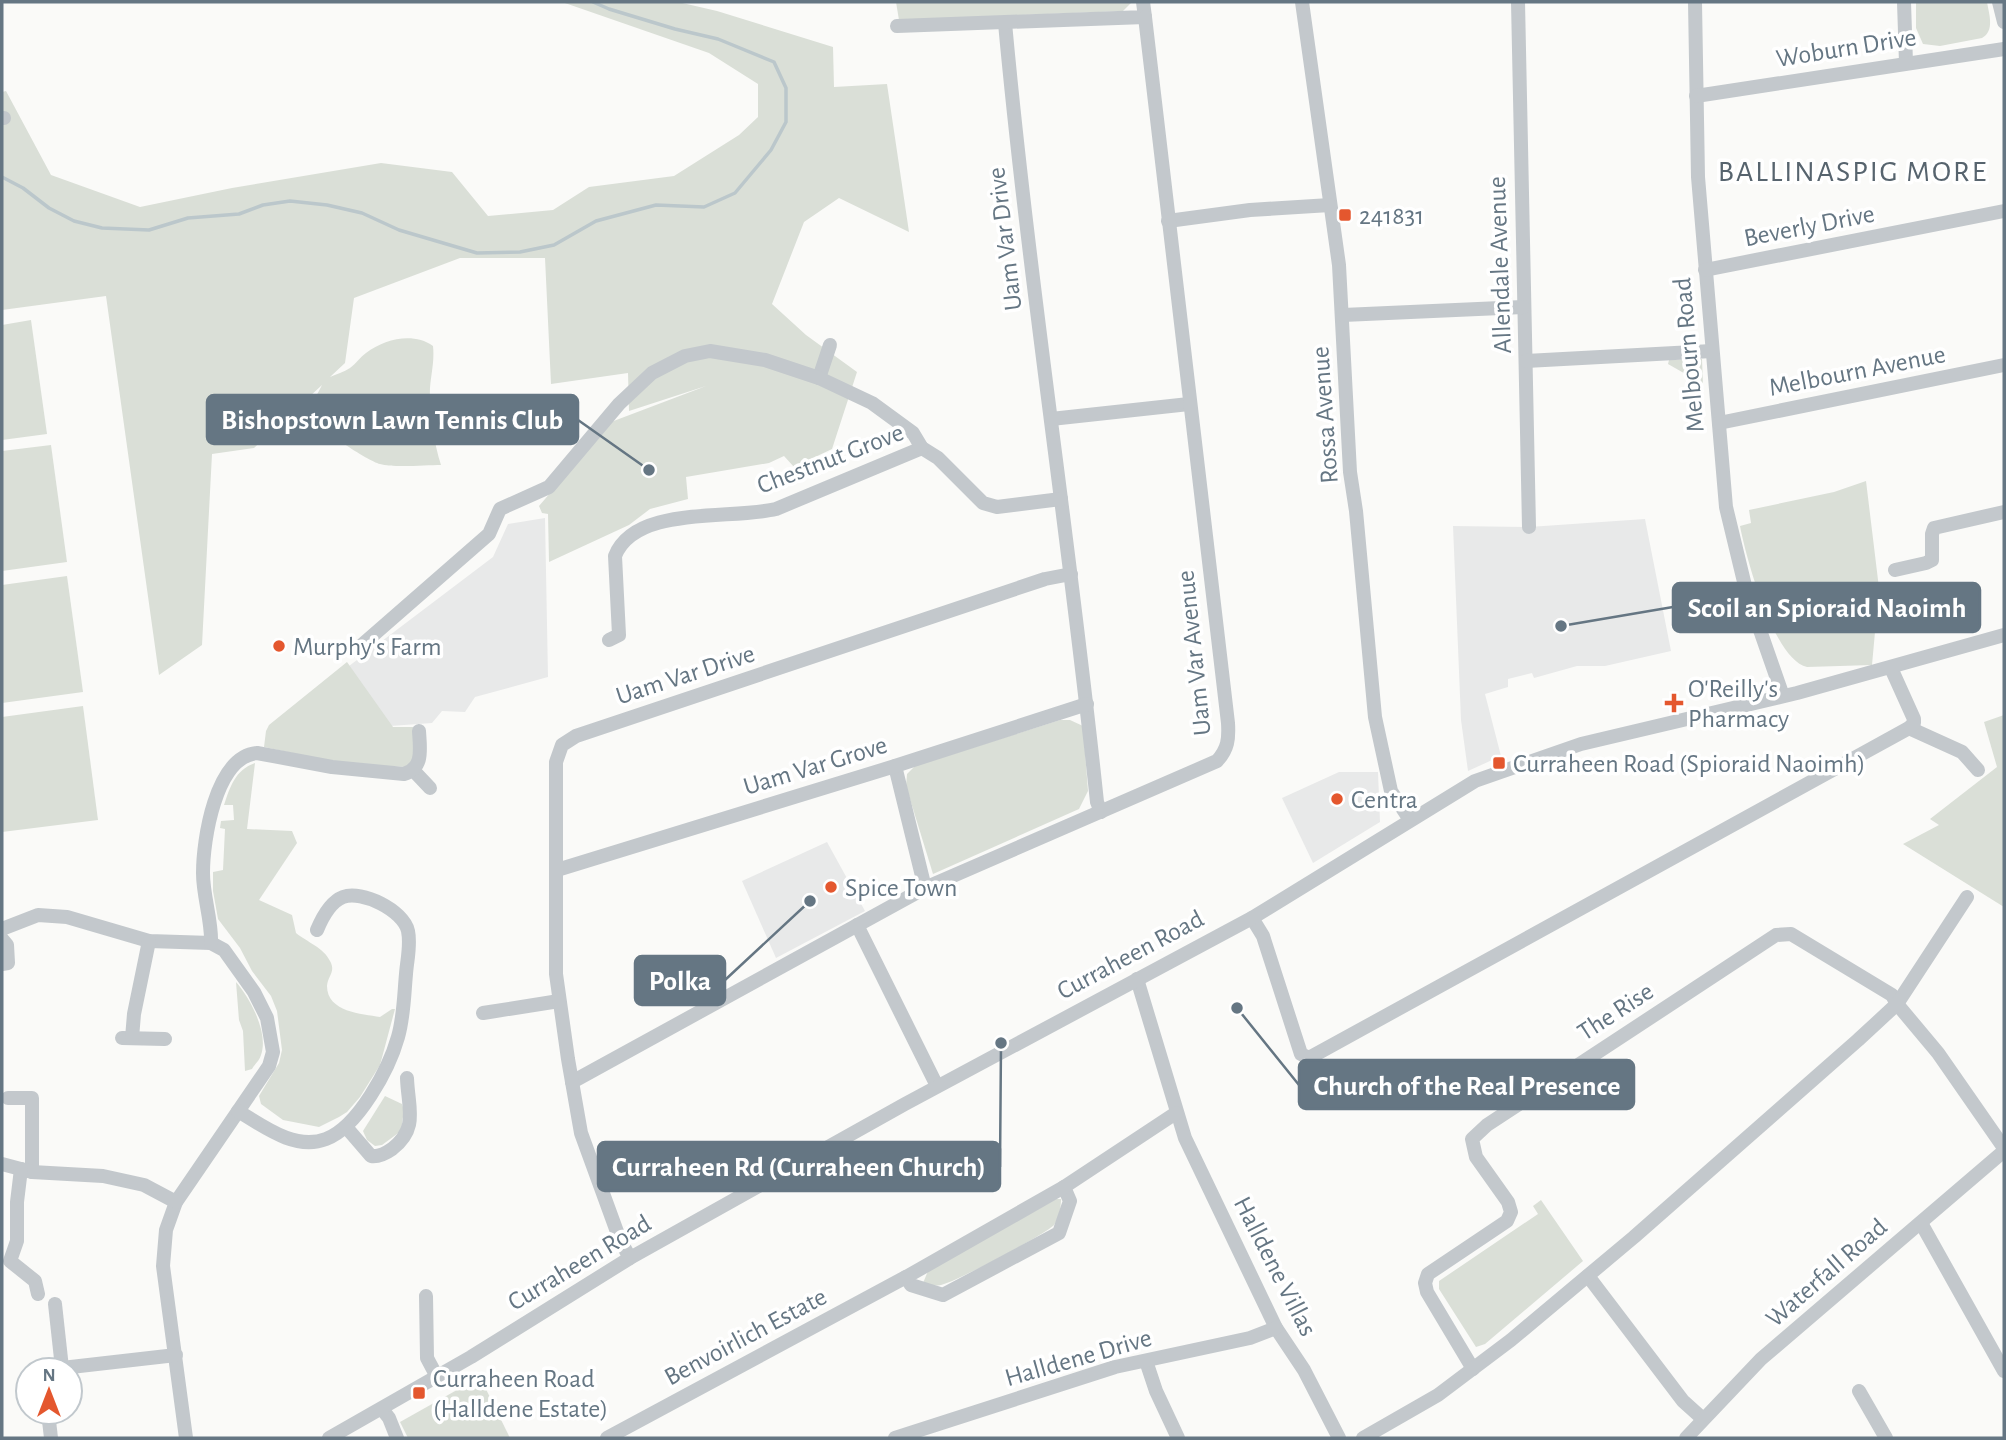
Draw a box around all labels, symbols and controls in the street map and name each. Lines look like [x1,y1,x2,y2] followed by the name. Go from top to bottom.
[1774,24,1918,72] street label: Woburn Drive
[1718,157,1988,187] district label: BALLINASPIG MORE
[983,166,1027,312] street label: Uam Var Drive
[1484,176,1516,354] street label: Allendale Avenue
[1742,201,1877,251] street label: Beverly Drive
[1359,203,1424,229] place label: 241831
[1337,207,1353,223] marker: 241831
[1669,276,1709,433] street label: Melbourn Road
[1767,341,1948,401] street label: Melbourn Avenue
[1307,345,1343,484] street label: Rossa Avenue
[207,395,578,444] callout: Bishopstown Lawn Tennis Club
[221,407,563,435] text: Bishopstown Lawn Tennis Club
[753,419,907,499] street label: Chestnut Grove
[1172,569,1216,737] street label: Uam Var Avenue
[1673,583,1980,632] callout: Scoil an Spioraid Naoimh
[1687,595,1967,623] text: Scoil an Spioraid Naoimh
[293,634,441,660] place label: Murphy's Farm
[271,638,287,654] marker: Murphy's Farm
[613,640,758,710] street label: Uam Var Drive
[1688,676,1789,732] place label: O'Reilly's Pharmacy
[1666,695,1682,711] marker: O'Reilly's Pharmacy
[740,732,890,800] street label: Uam Var Grove
[1513,751,1865,777] place label: Curraheen Road (Spioraid Naoimh)
[1491,755,1507,771] marker: Curraheen Road (Spioraid Naoimh)
[1351,787,1418,813] place label: Centra
[1329,791,1345,807] marker: Centra
[845,875,957,901] place label: Spice Town
[823,879,839,895] marker: Spice Town
[1053,905,1208,1004] street label: Curraheen Road
[635,956,725,1005] callout: Polka
[649,968,711,996] text: Polka
[1573,978,1658,1046] street label: The Rise
[1299,1060,1634,1109] callout: Church of the Real Presence
[1314,1073,1620,1101] text: Church of the Real Presence
[598,1142,1000,1191] callout: Curraheen Rd (Curraheen Church)
[612,1154,986,1182] text: Curraheen Rd (Curraheen Church)
[1229,1193,1321,1340] street label: Halldene Villas
[504,1210,655,1316] street label: Curraheen Road
[1761,1214,1892,1332] street label: Waterfall Road
[660,1283,831,1391] street label: Benvoirlich Estate
[1002,1325,1155,1391] street label: Halldene Drive
[14,1356,84,1426] north arrow
[42,1366,56,1385] text: N
[433,1366,608,1422] place label: Curraheen Road (Halldene Estate)
[411,1385,427,1401] marker: Curraheen Road (Halldene Estate)

